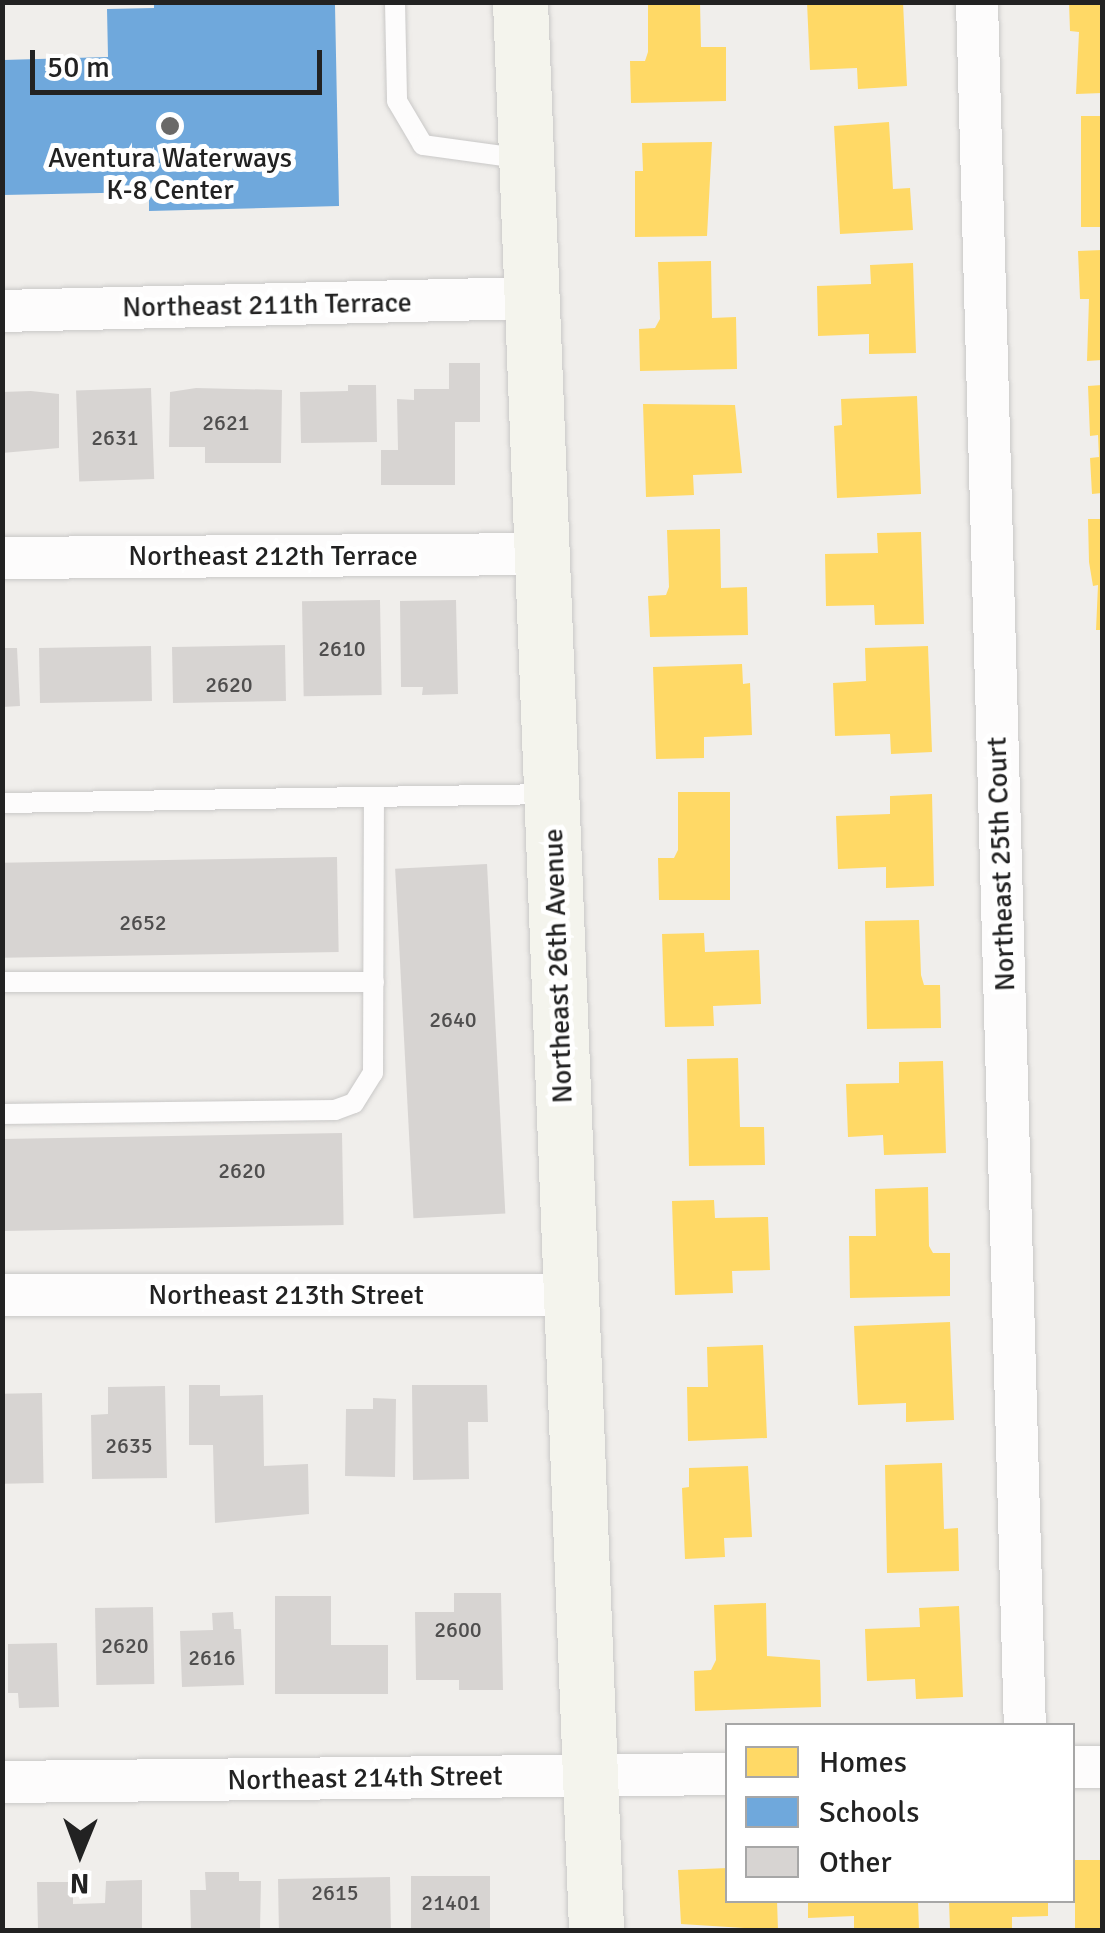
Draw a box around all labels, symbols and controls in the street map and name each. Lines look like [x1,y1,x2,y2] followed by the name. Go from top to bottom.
[35,30,328,92] scale bar
[47,49,110,86] text: 50 m
[159,115,181,137] marker: Aventura Waterways K-8 Center
[48,141,292,207] place label: Aventura Waterways K-8 Center
[122,286,412,324] street label: Northeast 211th Terrace
[202,410,250,436] house number: 2621
[91,425,139,451] house number: 2631
[128,539,418,573] street label: Northeast 212th Terrace
[318,636,366,662] house number: 2610
[205,672,253,698] house number: 2620
[980,736,1022,992] street label: Northeast 25th Court
[536,828,580,1104] street label: Northeast 26th Avenue
[119,910,167,936] house number: 2652
[429,1007,477,1033] house number: 2640
[218,1158,266,1184] house number: 2620
[148,1278,424,1312] street label: Northeast 213th Street
[105,1433,153,1459] house number: 2635
[434,1617,482,1643] house number: 2600
[101,1633,149,1659] house number: 2620
[188,1645,236,1671] house number: 2616
[725,1723,1075,1903] legend
[819,1744,907,1781] text: Homes
[227,1759,503,1797] street label: Northeast 214th Street
[819,1794,919,1831] text: Schools
[30,1803,130,1903] north arrow
[819,1844,892,1881] text: Other
[69,1866,90,1900] text: N
[311,1880,359,1906] house number: 2615
[421,1890,481,1916] house number: 21401

